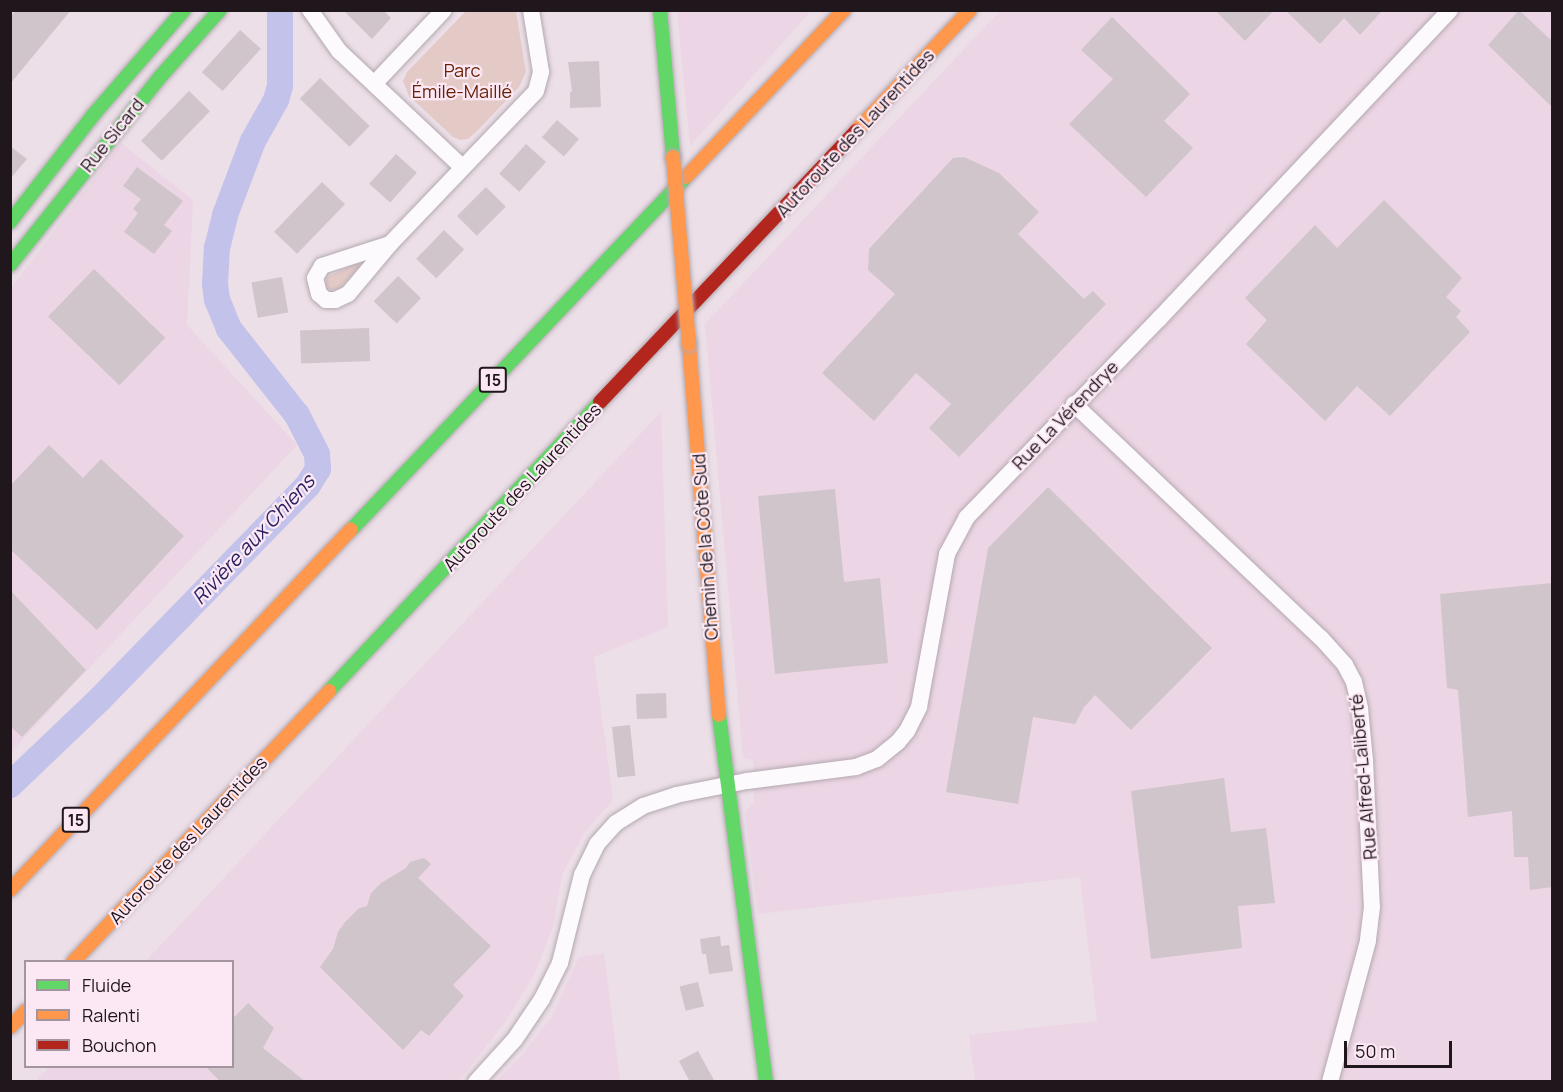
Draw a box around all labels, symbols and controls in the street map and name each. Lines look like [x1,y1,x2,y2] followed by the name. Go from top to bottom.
[772,45,938,221] street label: Autoroute des Laurentides
[412,60,512,103] park label: Parc Émile-Maillé
[76,94,148,176] street label: Rue Sicard
[1007,356,1123,474] street label: Rue La Vérendrye
[478,367,508,393] road number: 15
[439,399,605,575] street label: Autoroute des Laurentides
[688,453,722,641] street label: Chemin de la Côte Sud
[187,469,319,609] water label: Rivière aux Chiens
[1345,693,1381,861] street label: Rue Alfred-Laliberté
[105,752,271,928] street label: Autoroute des Laurentides
[61,807,91,833] road number: 15
[24,960,234,1068] legend
[82,973,131,997] text: Fluide
[82,1003,140,1027] text: Ralenti
[1347,1029,1455,1067] scale bar
[82,1033,156,1057] text: Bouchon
[1355,1039,1395,1063] text: 50 m

